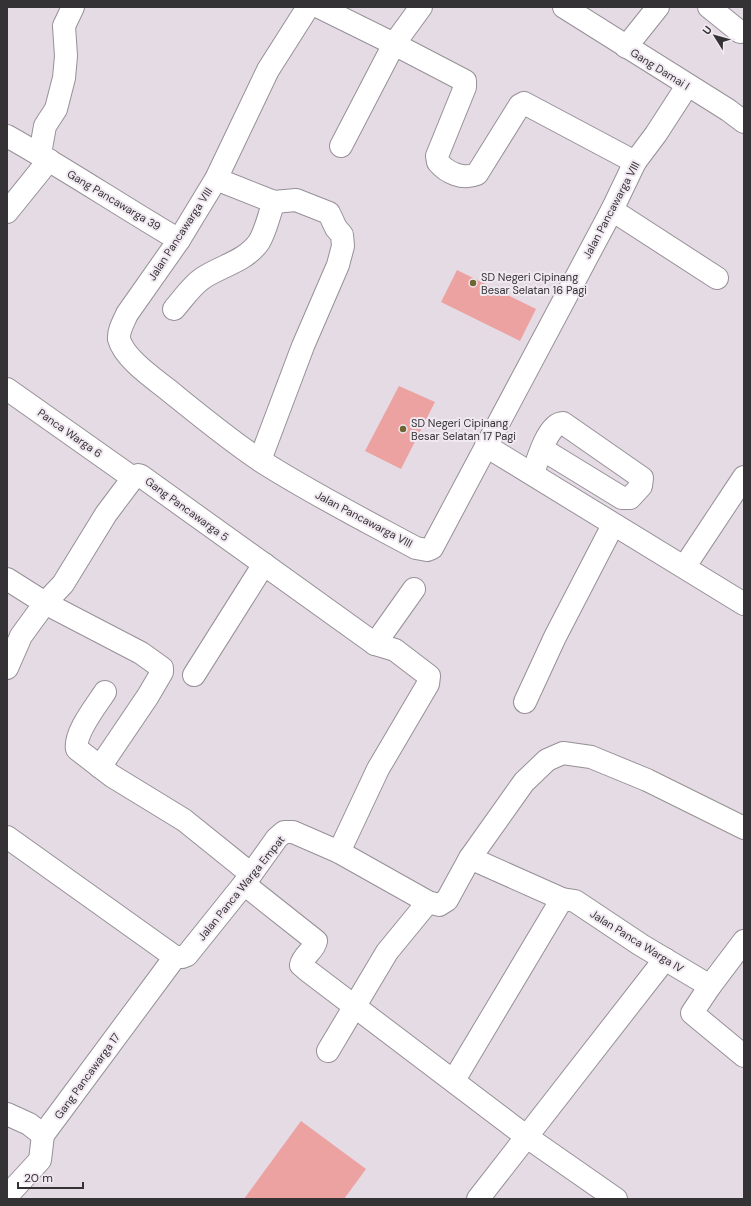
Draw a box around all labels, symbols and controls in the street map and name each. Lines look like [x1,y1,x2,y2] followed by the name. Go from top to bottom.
[695,16,735,56] north arrow
[699,23,715,37] text: U
[628,45,692,93] street label: Gang Damai I
[579,159,643,261] street label: Jalan Pancawarga VIII
[65,167,163,233] street label: Gang Pancawarga 39
[145,185,215,283] street label: Jalan Pancawarga VIII
[481,270,587,297] place label: SD Negeri Cipinang Besar Selatan 16 Pagi
[468,278,478,288] marker: SD Negeri Cipinang Besar Selatan 16 Pagi
[35,406,105,460] street label: Panca Warga 6
[411,416,516,443] place label: SD Negeri Cipinang Besar Selatan 17 Pagi
[398,424,408,434] marker: SD Negeri Cipinang Besar Selatan 17 Pagi
[142,474,232,544] street label: Gang Pancawarga 5
[313,487,415,551] street label: Jalan Pancawarga VIII
[194,833,288,943] street label: Jalan Panca Warga Empat
[588,906,687,976] street label: Jalan Panca Warga IV
[51,1030,123,1122] street label: Gang Pancawarga 17
[18,1164,83,1190] scale bar
[24,1170,53,1186] text: 20 m

